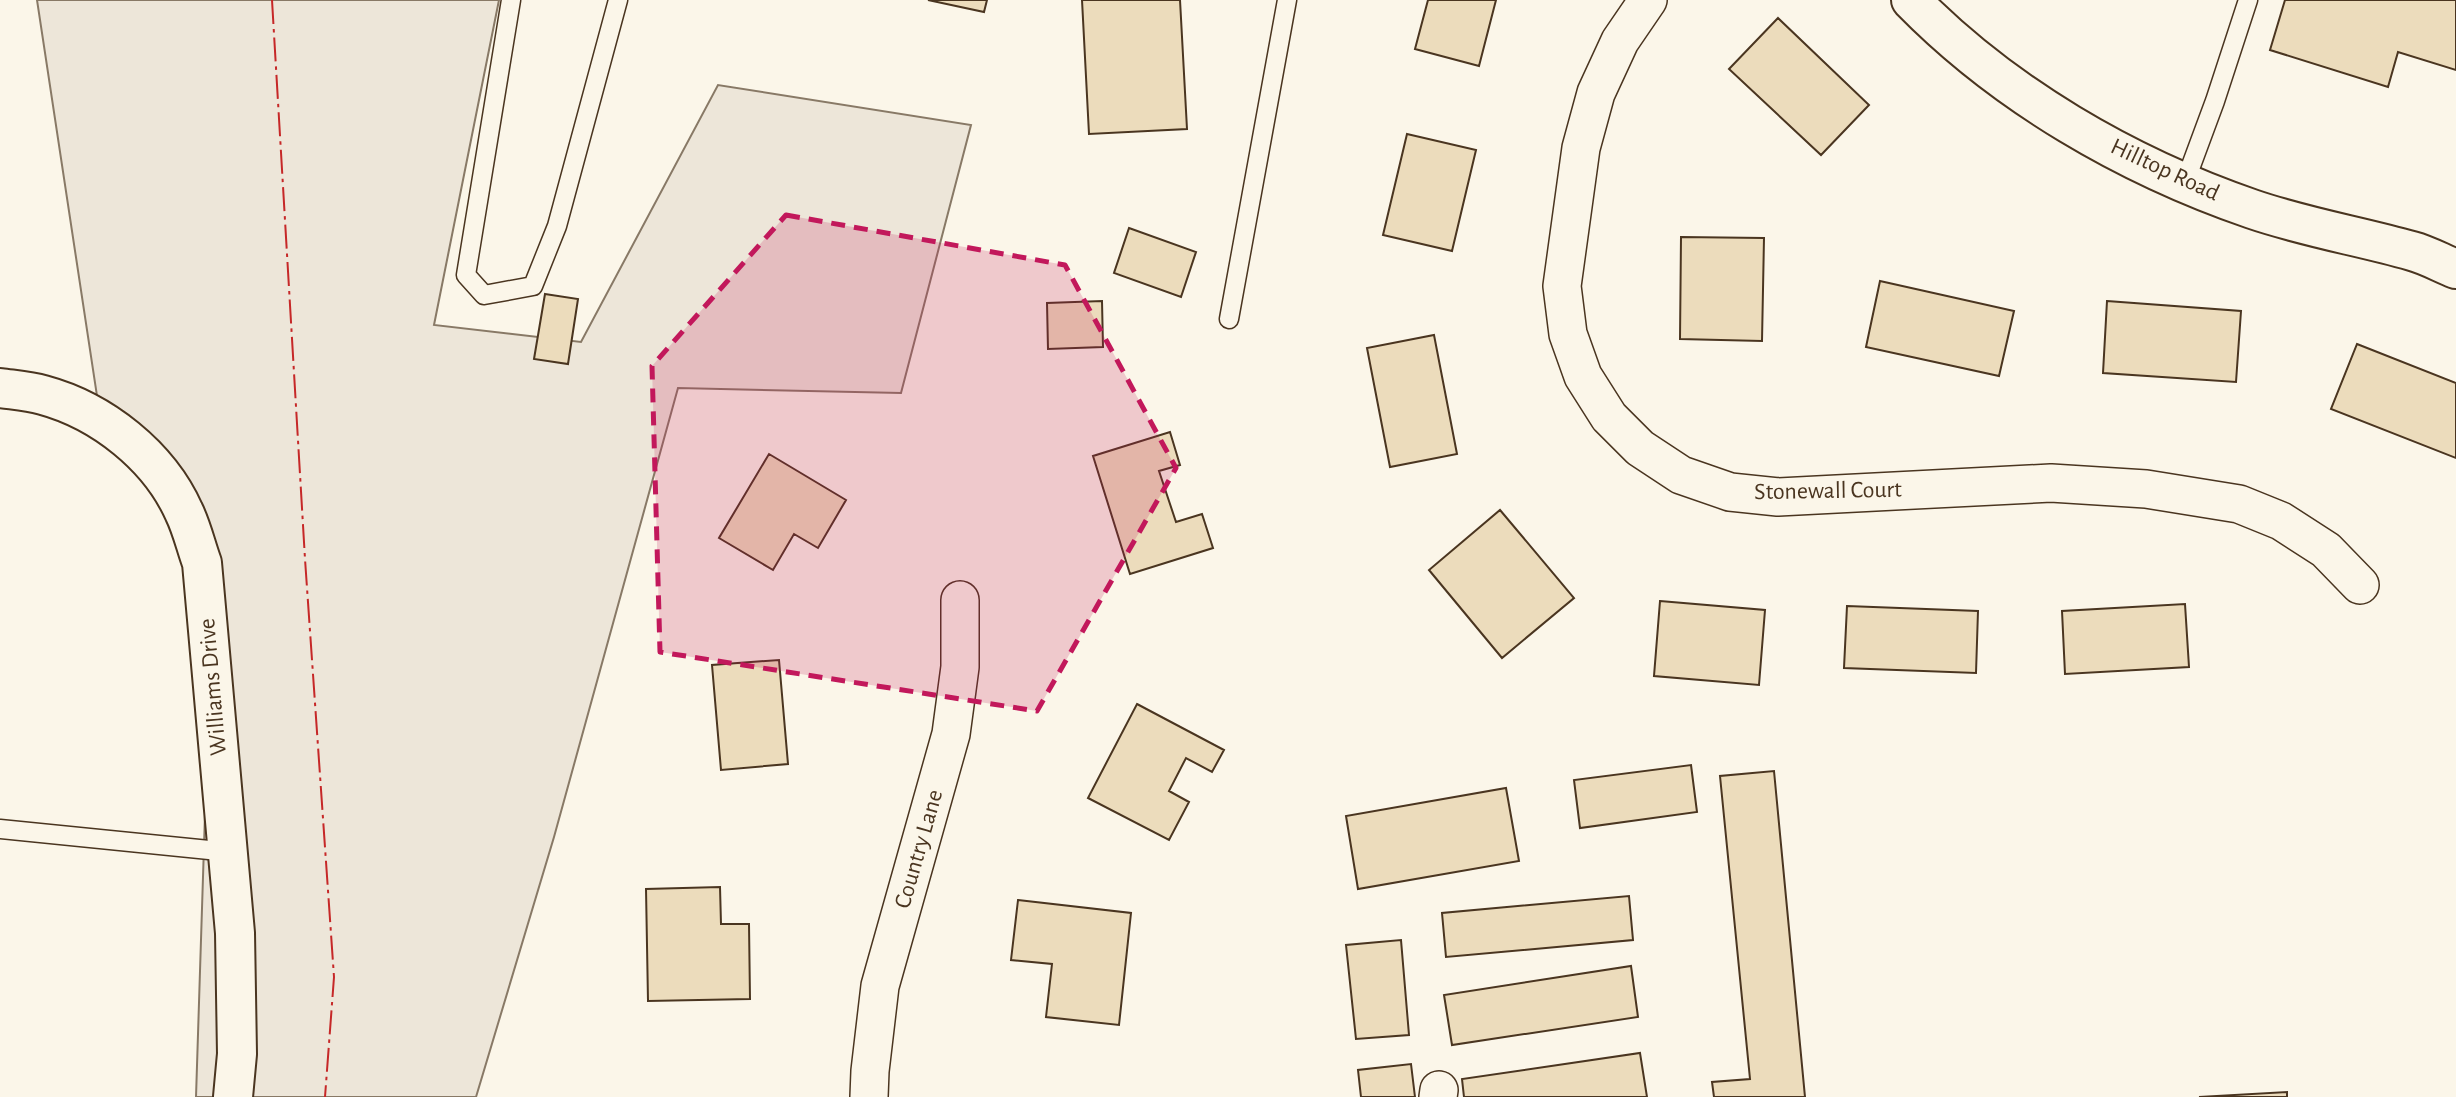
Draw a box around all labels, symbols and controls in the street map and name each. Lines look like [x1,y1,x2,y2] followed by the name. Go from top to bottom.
[2107,134,2223,206] street label: Hilltop Road
[1754,478,1902,504] street label: Stonewall Court
[195,617,231,757] street label: Williams Drive
[891,787,947,911] street label: Country Lane

